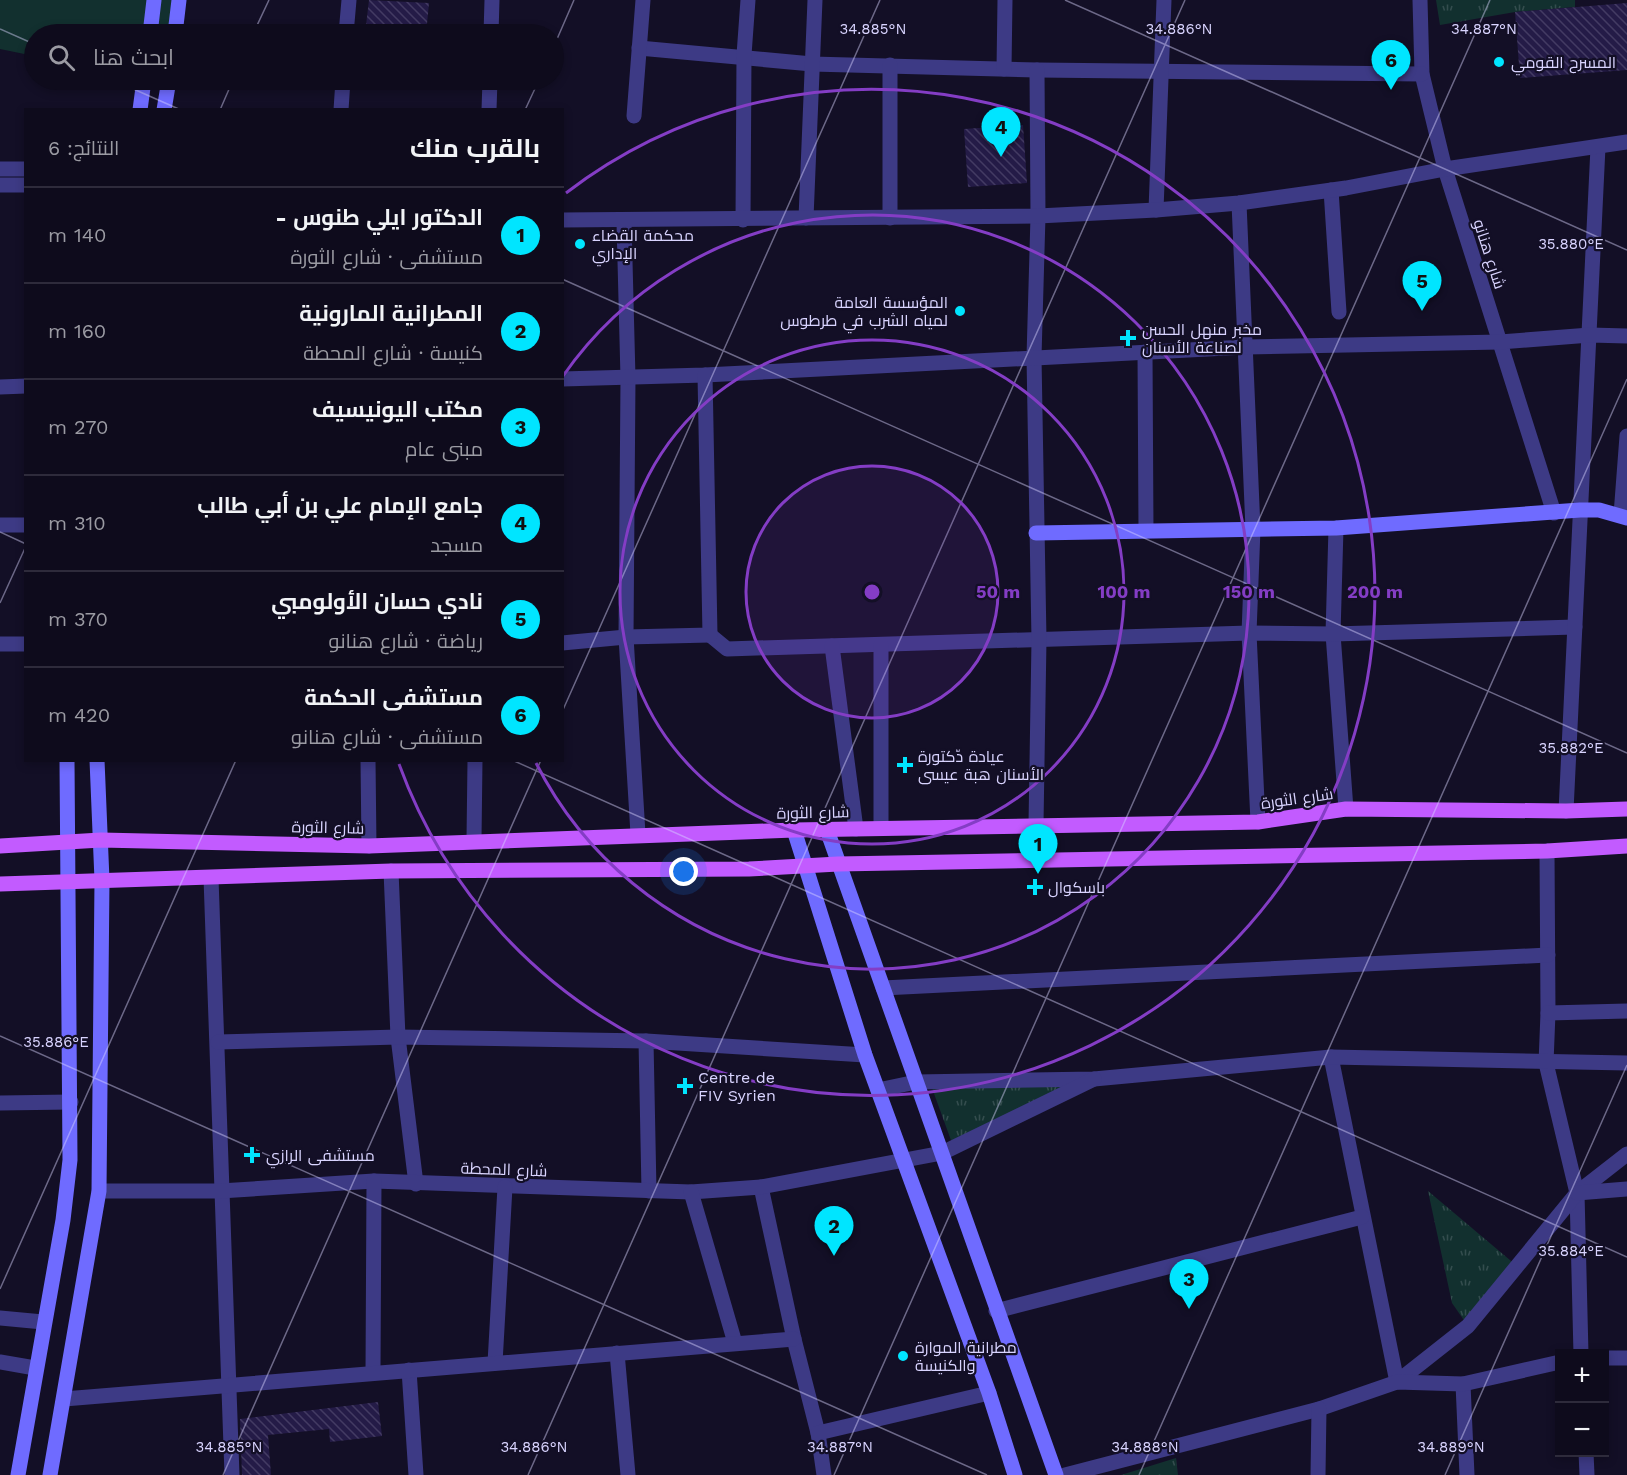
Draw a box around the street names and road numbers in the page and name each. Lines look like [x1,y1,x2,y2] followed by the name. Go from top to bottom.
[1467,217,1510,292] street label: شارع هنانو
[1260,784,1335,815] street label: شارع الثورة
[777,802,850,825] street label: شارع الثورة
[291,817,364,840] street label: شارع الثورة
[460,1158,548,1183] street label: شارع المحطة

